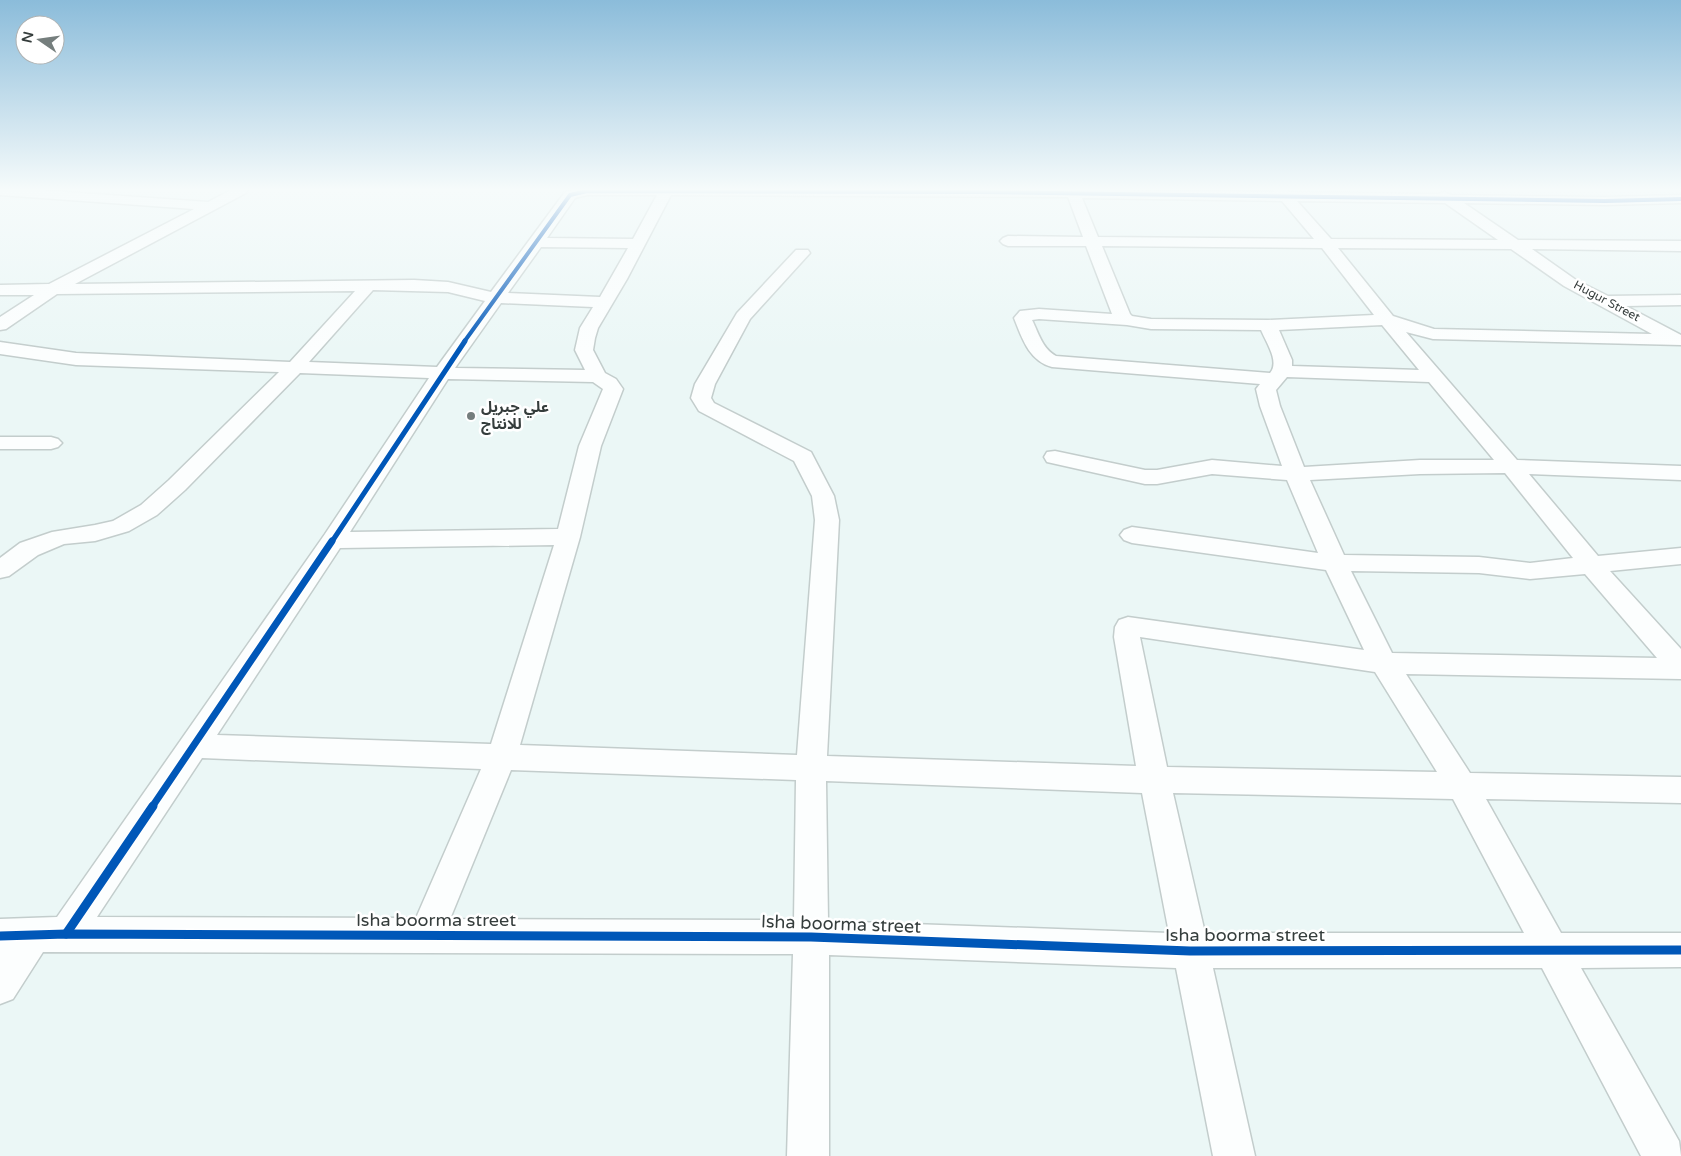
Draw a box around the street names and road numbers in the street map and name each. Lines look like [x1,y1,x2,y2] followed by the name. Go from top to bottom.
[1571,278,1643,325] street label: Hugur Street
[356,909,516,931] street label: Isha boorma street
[761,910,922,938] street label: Isha boorma street
[1165,924,1325,946] street label: Isha boorma street

